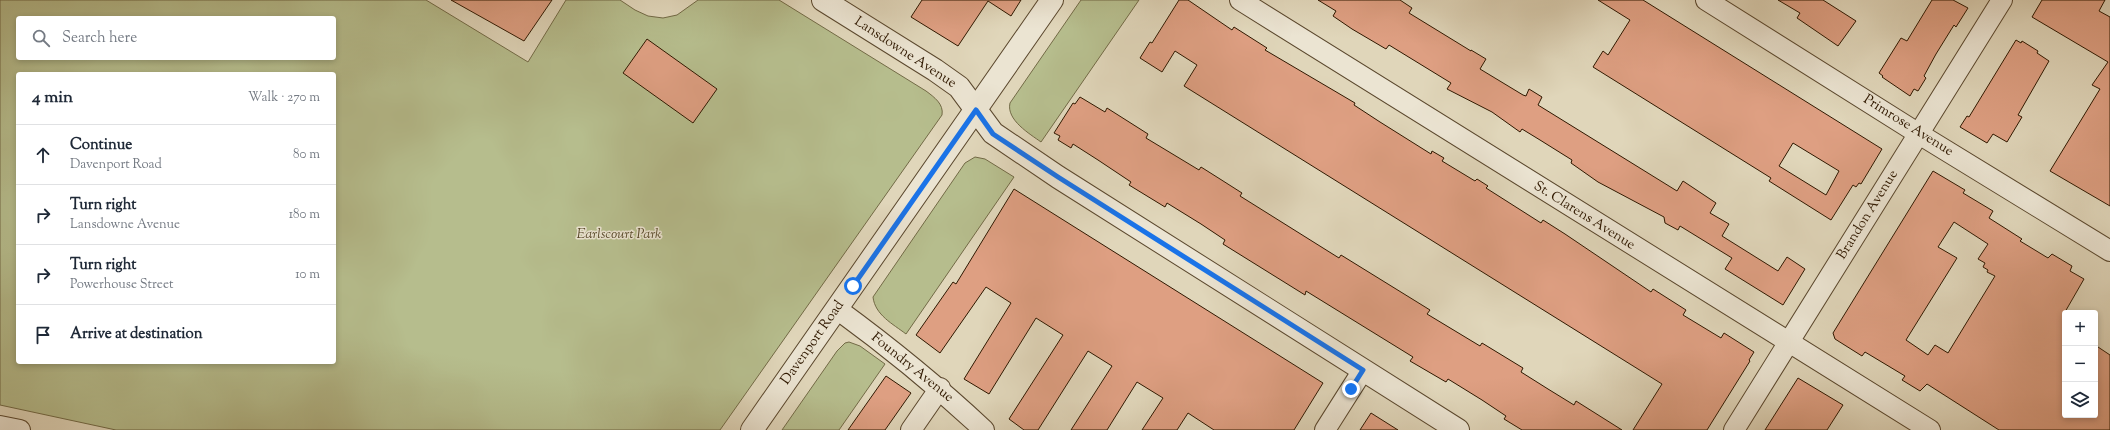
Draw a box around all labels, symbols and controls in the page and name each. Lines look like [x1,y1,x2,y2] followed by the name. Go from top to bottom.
[850,12,960,94] street label: Lansdowne Avenue
[16,16,336,60] search box
[30,27,52,49] icon: search
[62,28,137,49] text: Search here
[32,86,73,110] text: 4 min
[248,89,320,107] text: Walk · 270 m
[1859,90,1957,162] street label: Primrose Avenue
[70,135,132,156] text: Continue
[32,144,54,166] icon: ahead
[293,146,320,164] text: 80 m
[70,156,162,174] text: Davenport Road
[1832,166,1904,264] street label: Brandon Avenue
[1529,177,1639,255] street label: St. Clarens Avenue
[70,195,136,216] text: Turn right
[32,204,54,226] icon: right
[289,206,320,224] text: 180 m
[70,216,180,234] text: Lansdowne Avenue
[577,225,662,245] park label: Earlscourt Park
[70,255,136,276] text: Turn right
[32,264,54,286] icon: right
[295,266,320,284] text: 10 m
[70,276,173,294] text: Powerhouse Street
[844,277,862,295] route start
[776,297,850,389] street label: Davenport Road
[2062,310,2098,418] map controls
[2062,310,2098,346] button: +
[32,324,54,346] icon: arrive
[70,324,203,345] text: Arrive at destination
[866,328,958,408] street label: Foundry Avenue
[2062,346,2098,382] button: −
[1342,380,1360,398] route end
[2062,382,2098,418] button: layers

